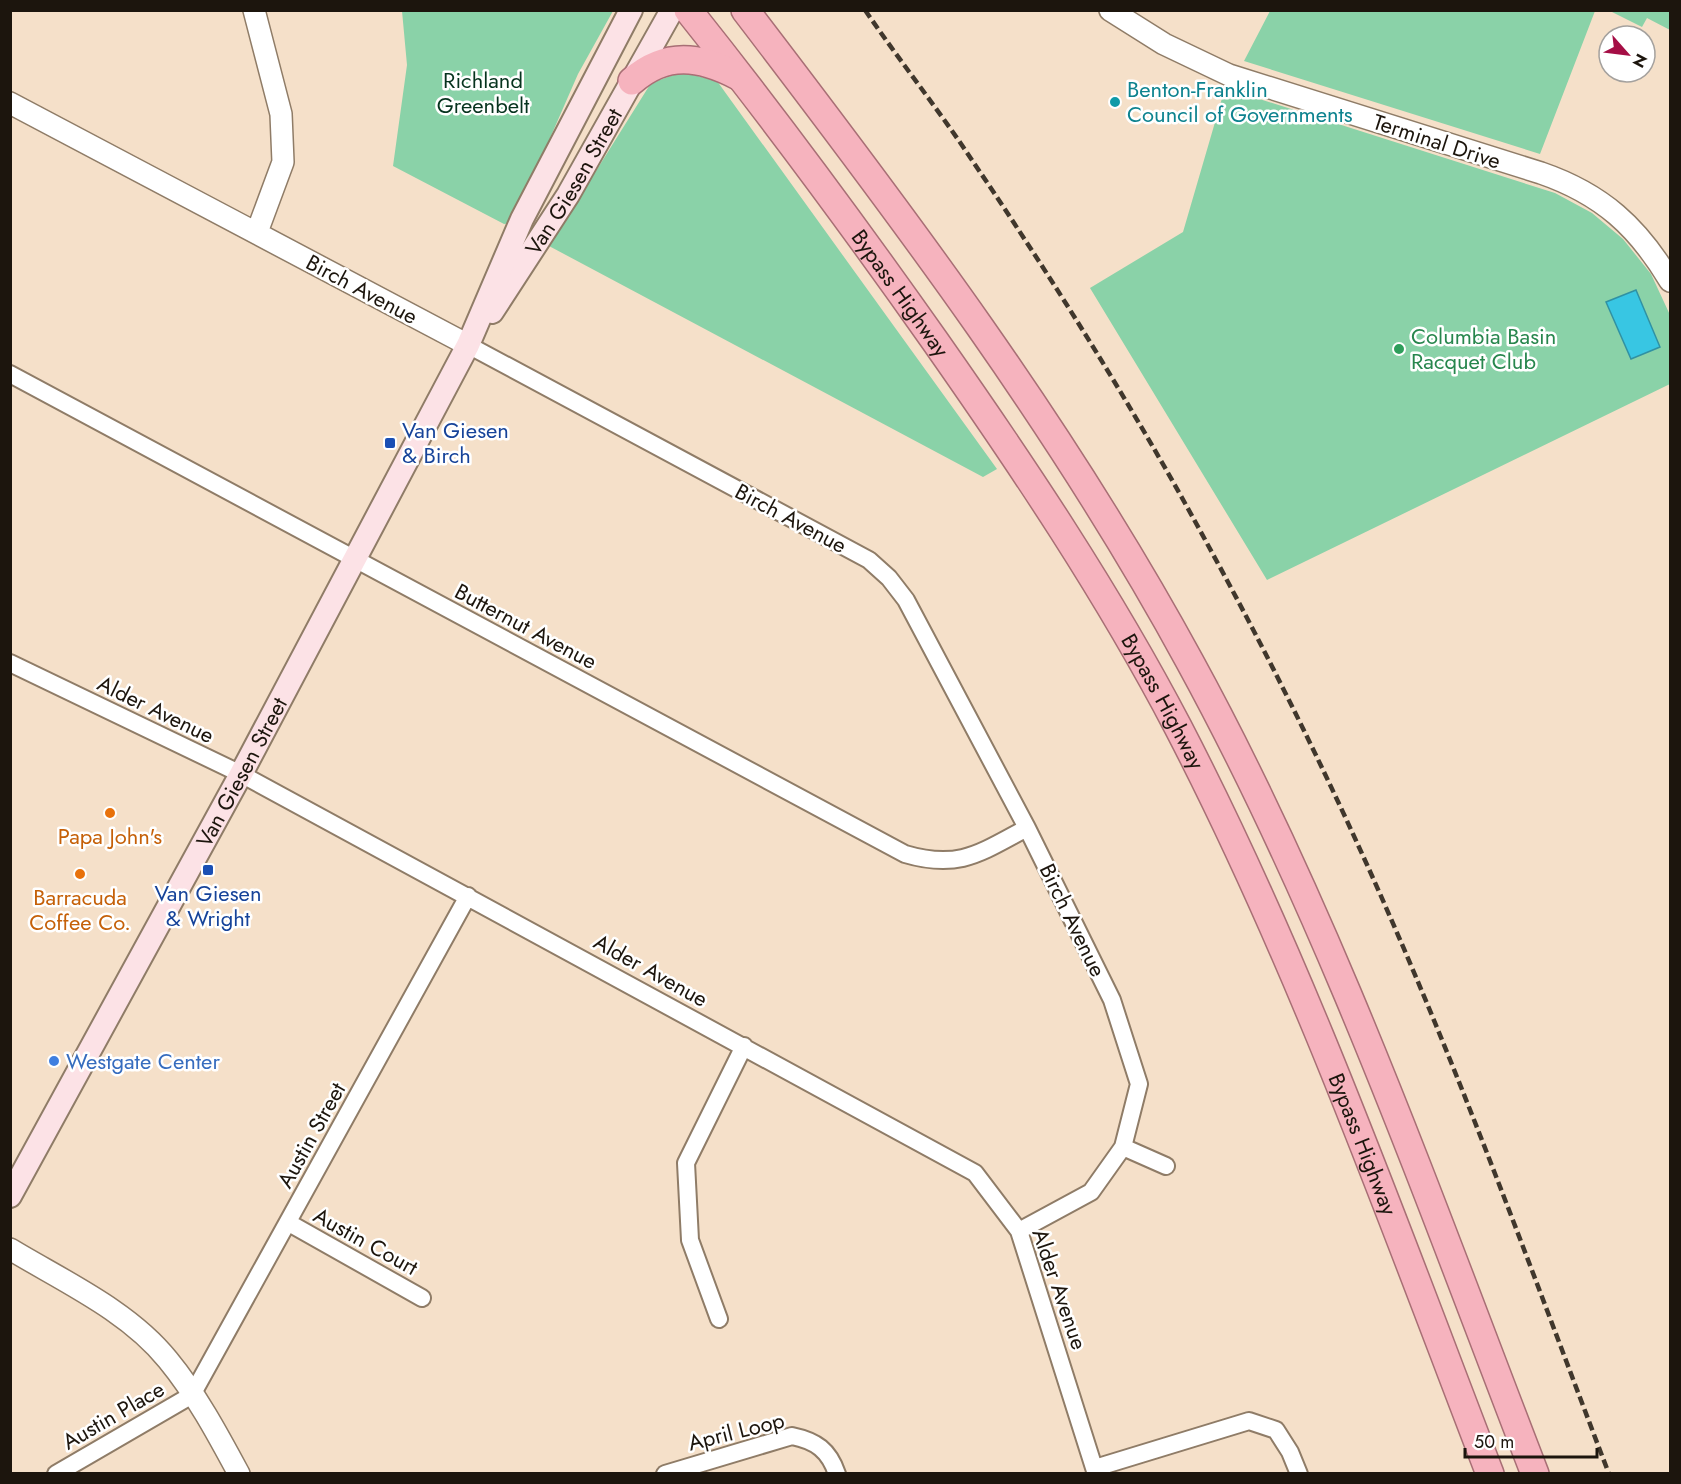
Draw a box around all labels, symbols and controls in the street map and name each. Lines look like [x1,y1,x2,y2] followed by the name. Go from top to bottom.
[1597,24,1657,84] north arrow
[1627,50,1653,72] text: N
[437,64,530,121] park label: Richland Greenbelt
[1127,73,1353,130] place label: Benton-Franklin Council of Governments
[1108,95,1122,109] marker: Benton-Franklin Council of Governments
[517,101,630,261] street label: Van Giesen Street
[1369,105,1505,177] street label: Terminal Drive
[844,223,957,363] street label: Bypass Highway
[300,246,424,332] street label: Birch Avenue
[1411,320,1556,377] place label: Columbia Basin Racquet Club
[1392,342,1406,356] marker: Columbia Basin Racquet Club
[402,414,509,471] place label: Van Giesen & Birch
[383,436,397,450] marker: Van Giesen & Birch
[729,475,853,561] street label: Birch Avenue
[449,575,603,677] street label: Butternut Avenue
[1114,628,1213,775] street label: Bypass Highway
[92,667,220,751] street label: Alder Avenue
[188,691,295,853] street label: Van Giesen Street
[103,806,117,820] marker: Papa John's
[58,820,162,852] place label: Papa John's
[1032,858,1114,982] street label: Birch Avenue
[201,863,215,877] marker: Van Giesen & Wright
[73,867,87,881] marker: Barracuda Coffee Co.
[155,877,261,934] place label: Van Giesen & Wright
[29,881,131,938] place label: Barracuda Coffee Co.
[588,925,714,1015] street label: Alder Avenue
[66,1045,220,1077] place label: Westgate Center
[47,1054,61,1068] marker: Westgate Center
[1321,1068,1406,1220] street label: Bypass Highway
[269,1076,353,1194] street label: Austin Street
[308,1199,425,1283] street label: Austin Court
[1024,1224,1096,1354] street label: Alder Avenue
[56,1373,170,1457] street label: Austin Place
[684,1404,788,1458] street label: April Loop
[1465,1421,1597,1459] scale bar
[1474,1429,1514,1455] text: 50 m

